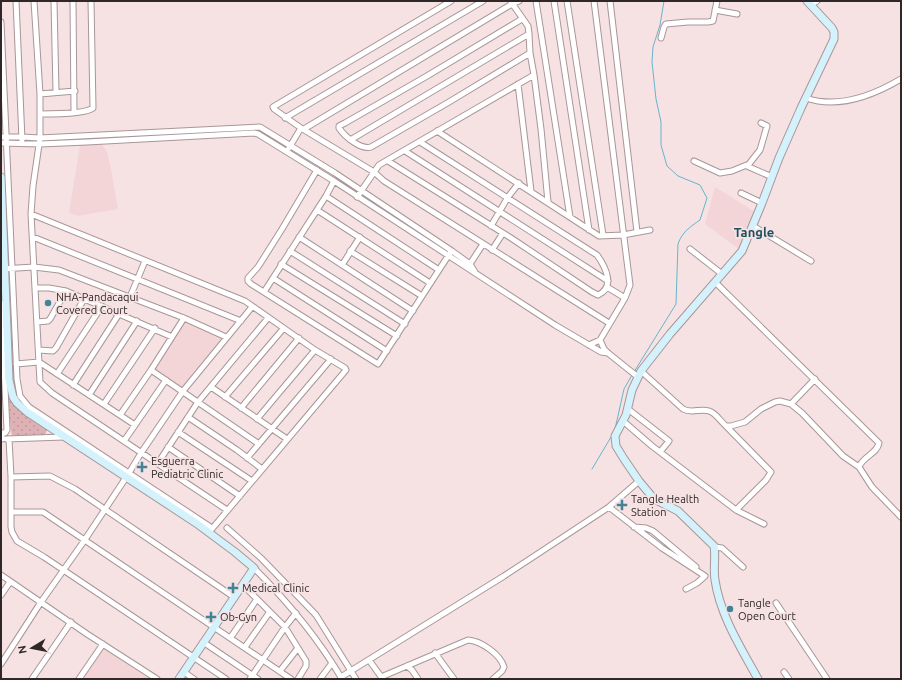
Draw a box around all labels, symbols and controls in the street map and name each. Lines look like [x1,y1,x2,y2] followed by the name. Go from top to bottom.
[734,225,774,239] district label: Tangle
[56,291,138,316] place label: NHA-Pandacaqui Covered Court
[43,298,53,308] marker: NHA-Pandacaqui Covered Court
[151,455,223,480] place label: Esguerra Pediatric Clinic
[136,461,148,473] marker: Esguerra Pediatric Clinic
[631,493,699,518] place label: Tangle Health Station
[616,499,628,511] marker: Tangle Health Station
[227,582,239,594] marker: Medical Clinic
[242,582,309,594] place label: Medical Clinic
[738,597,796,622] place label: Tangle Open Court
[725,604,735,614] marker: Tangle Open Court
[205,611,217,623] marker: Ob-Gyn
[220,611,257,623] place label: Ob-Gyn
[12,628,52,668] north arrow
[16,645,29,655] text: N

